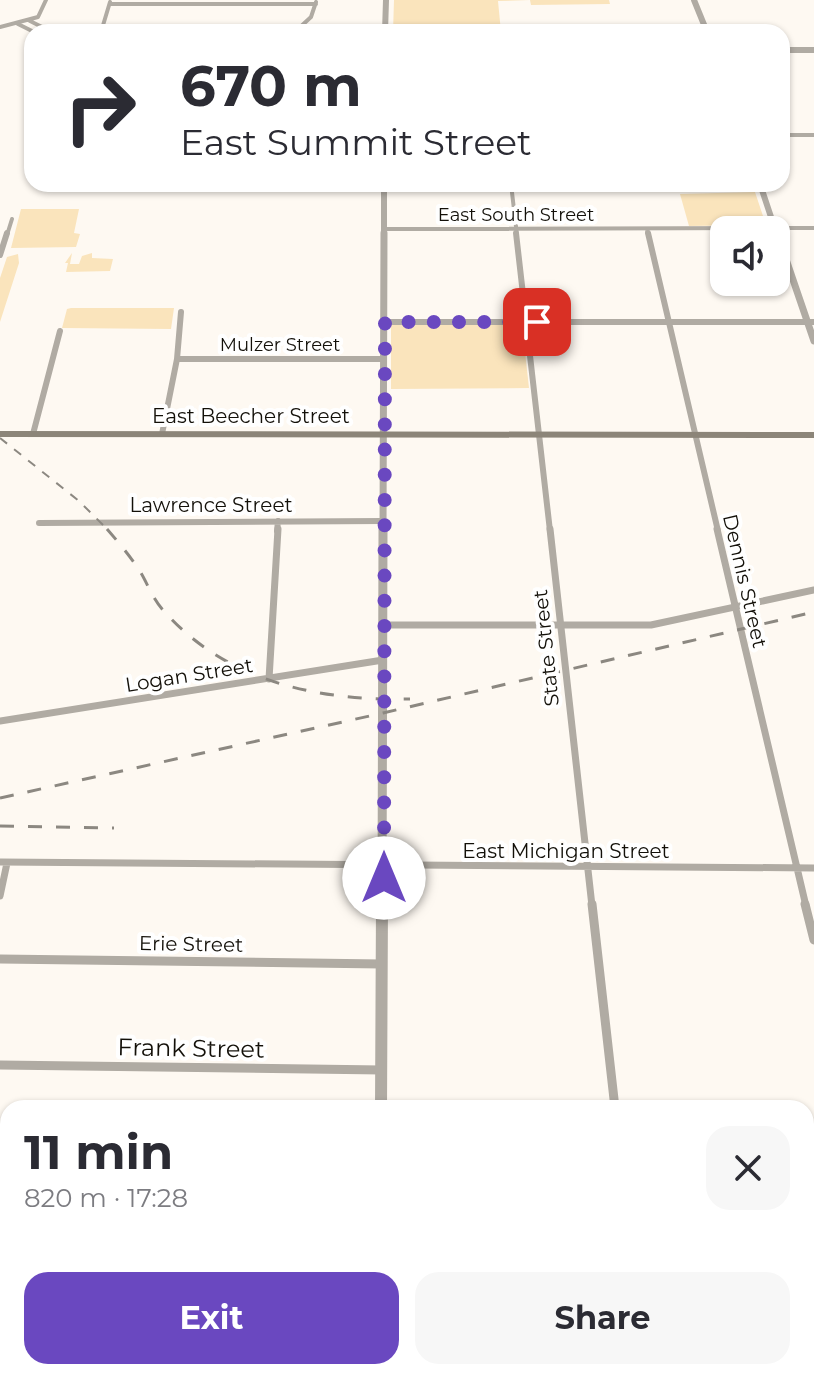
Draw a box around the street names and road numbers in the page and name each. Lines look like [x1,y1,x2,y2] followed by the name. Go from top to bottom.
[438,204,594,226] street label: East South Street
[220,334,340,356] street label: Mulzer Street
[152,404,350,428] street label: East Beecher Street
[129,493,293,517] street label: Lawrence Street
[718,512,772,650] street label: Dennis Street
[528,588,564,708] street label: State Street
[123,653,255,697] street label: Logan Street
[462,839,670,863] street label: East Michigan Street
[139,931,243,957] street label: Erie Street
[117,1032,265,1064] street label: Frank Street

